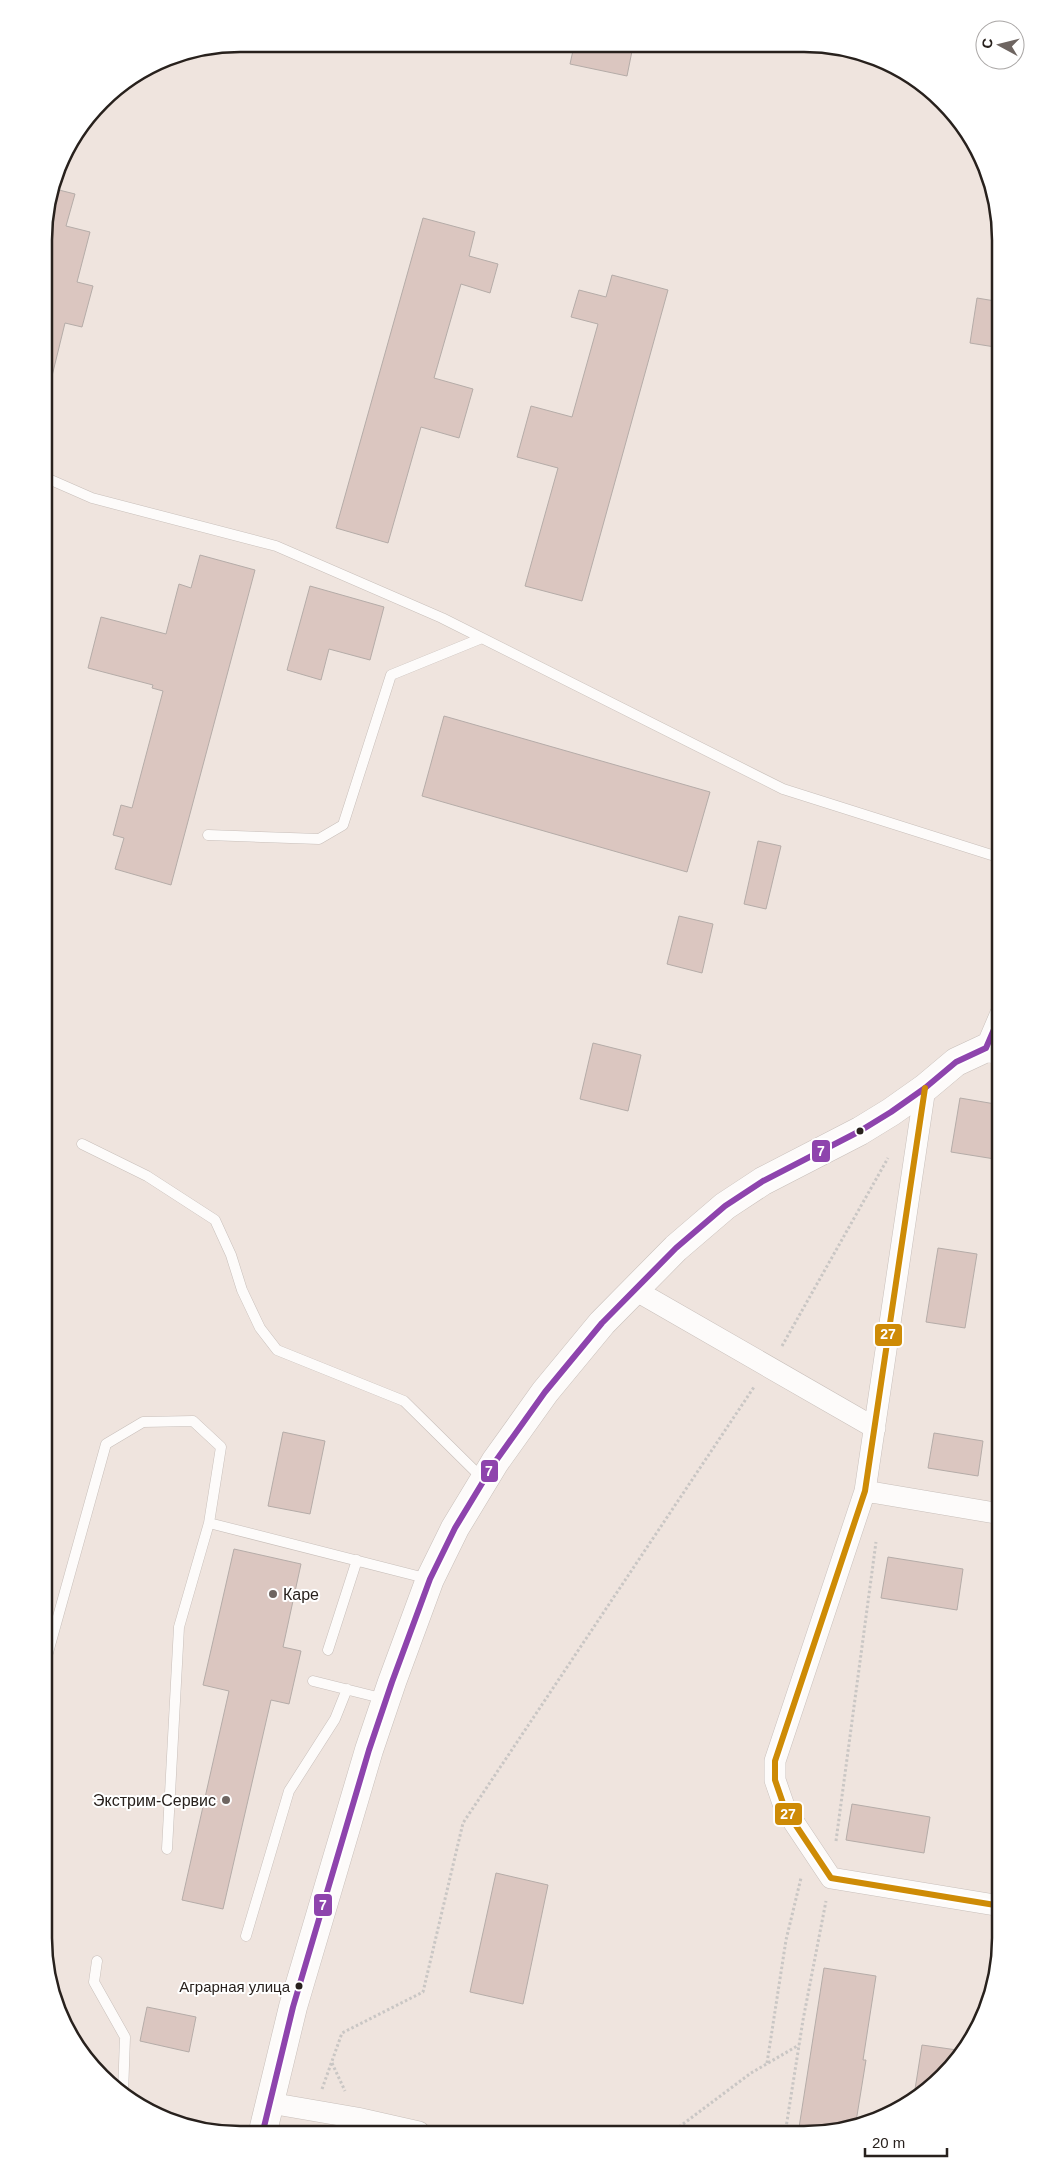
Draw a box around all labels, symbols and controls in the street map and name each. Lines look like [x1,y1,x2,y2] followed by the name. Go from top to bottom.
[975,20,1025,70] north arrow
[979,37,996,49] text: С
[855,1126,865,1136] unlabelled marker
[811,1139,831,1163] line badge: 7
[817,1143,825,1159] text: 7
[874,1323,903,1347] line badge: 27
[880,1326,896,1342] text: 27
[480,1459,499,1483] line badge: 7
[485,1463,493,1479] text: 7
[283,1586,319,1603] place label: Каре
[267,1588,279,1600] marker: Каре
[93,1792,216,1809] place label: Экстрим-Сервис
[220,1794,232,1806] marker: Экстрим-Сервис
[774,1802,803,1826] line badge: 27
[780,1806,796,1822] text: 27
[313,1893,333,1917] line badge: 7
[319,1897,327,1913] text: 7
[179,1978,291,1995] place label: Аграрная улица
[294,1981,304,1991] marker: Аграрная улица
[865,2126,948,2158] scale bar
[872,2134,905,2151] text: 20 m

